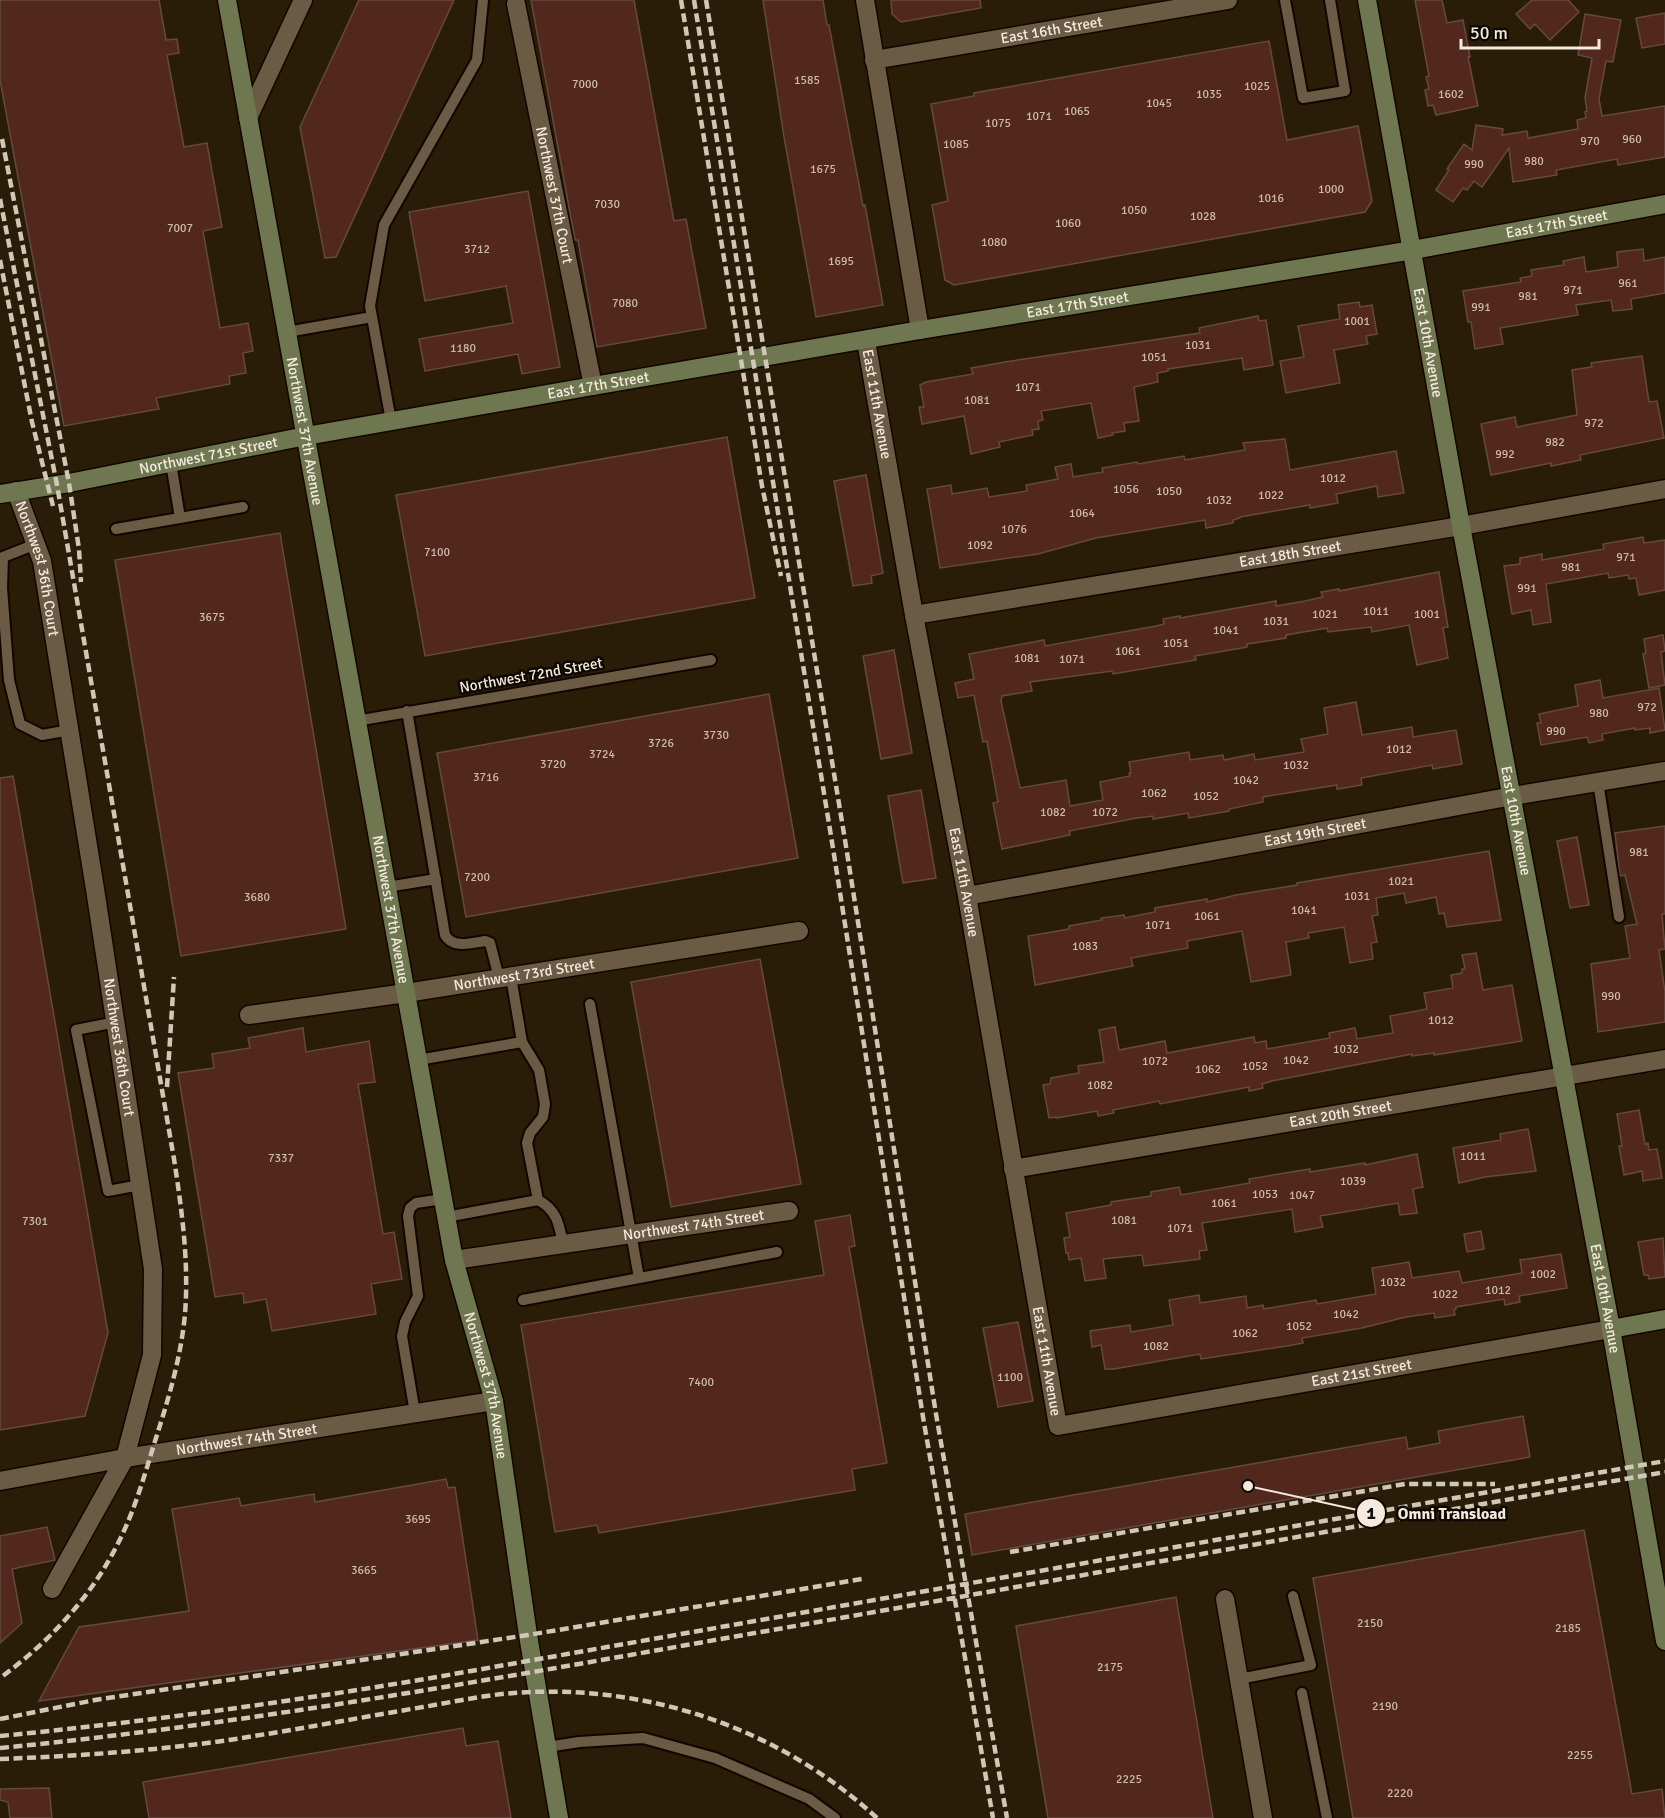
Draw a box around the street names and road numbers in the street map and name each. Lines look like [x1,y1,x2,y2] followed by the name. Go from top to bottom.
[999,12,1104,47] street label: East 16th Street
[532,125,577,265] street label: Northwest 37th Court
[1504,206,1609,242] street label: East 17th Street
[1410,286,1447,399] street label: East 10th Avenue
[1025,287,1130,322] street label: East 17th Street
[859,348,895,460] street label: East 11th Avenue
[282,356,327,507] street label: Northwest 37th Avenue
[546,368,650,403] street label: East 17th Street
[138,433,279,478] street label: Northwest 71st Street
[12,498,63,637] street label: Northwest 36th Court
[1238,537,1342,571] street label: East 18th Street
[458,654,604,696] street label: Northwest 72nd Street
[1497,764,1535,877] street label: East 10th Avenue
[1263,814,1368,850] street label: East 19th Street
[945,826,983,938] street label: East 11th Avenue
[369,834,413,985] street label: Northwest 37th Avenue
[452,954,596,994] street label: Northwest 73rd Street
[100,977,139,1117] street label: Northwest 36th Court
[1288,1096,1393,1131] street label: East 20th Street
[622,1206,765,1244] street label: Northwest 74th Street
[1586,1242,1624,1354] street label: East 10th Avenue
[1029,1305,1065,1417] street label: East 11th Avenue
[460,1310,511,1460] street label: Northwest 37th Avenue
[1310,1355,1413,1390] street label: East 21st Street
[175,1419,318,1459] street label: Northwest 74th Street

